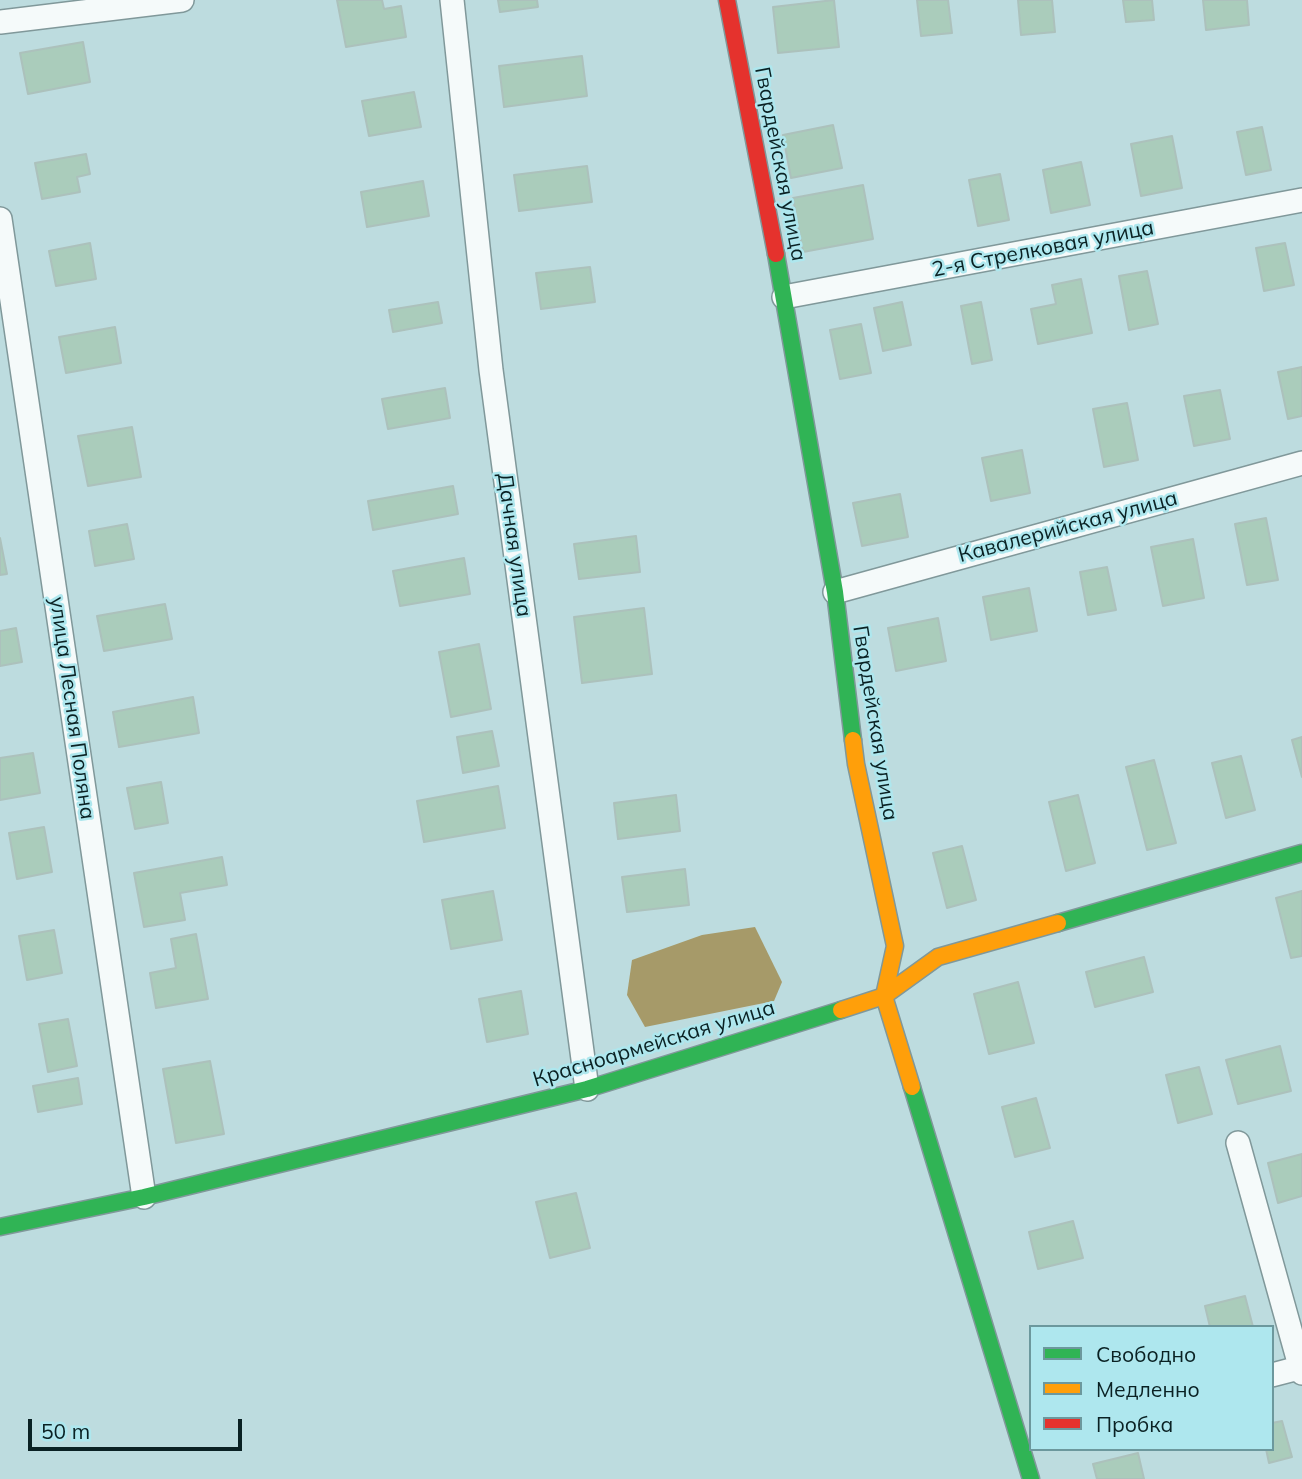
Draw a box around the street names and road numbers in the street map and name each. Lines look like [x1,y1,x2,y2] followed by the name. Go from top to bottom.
[749,65,811,263] street label: Гвардейская улица
[930,215,1156,283] street label: 2-я Стрелковая улица
[491,471,537,619] street label: Дачная улица
[956,486,1180,568] street label: Кавалерийская улица
[44,595,100,821] street label: улица Лесная Поляна
[847,624,903,822] street label: Гвардейская улица
[530,995,778,1093] street label: Красноармейская улица

